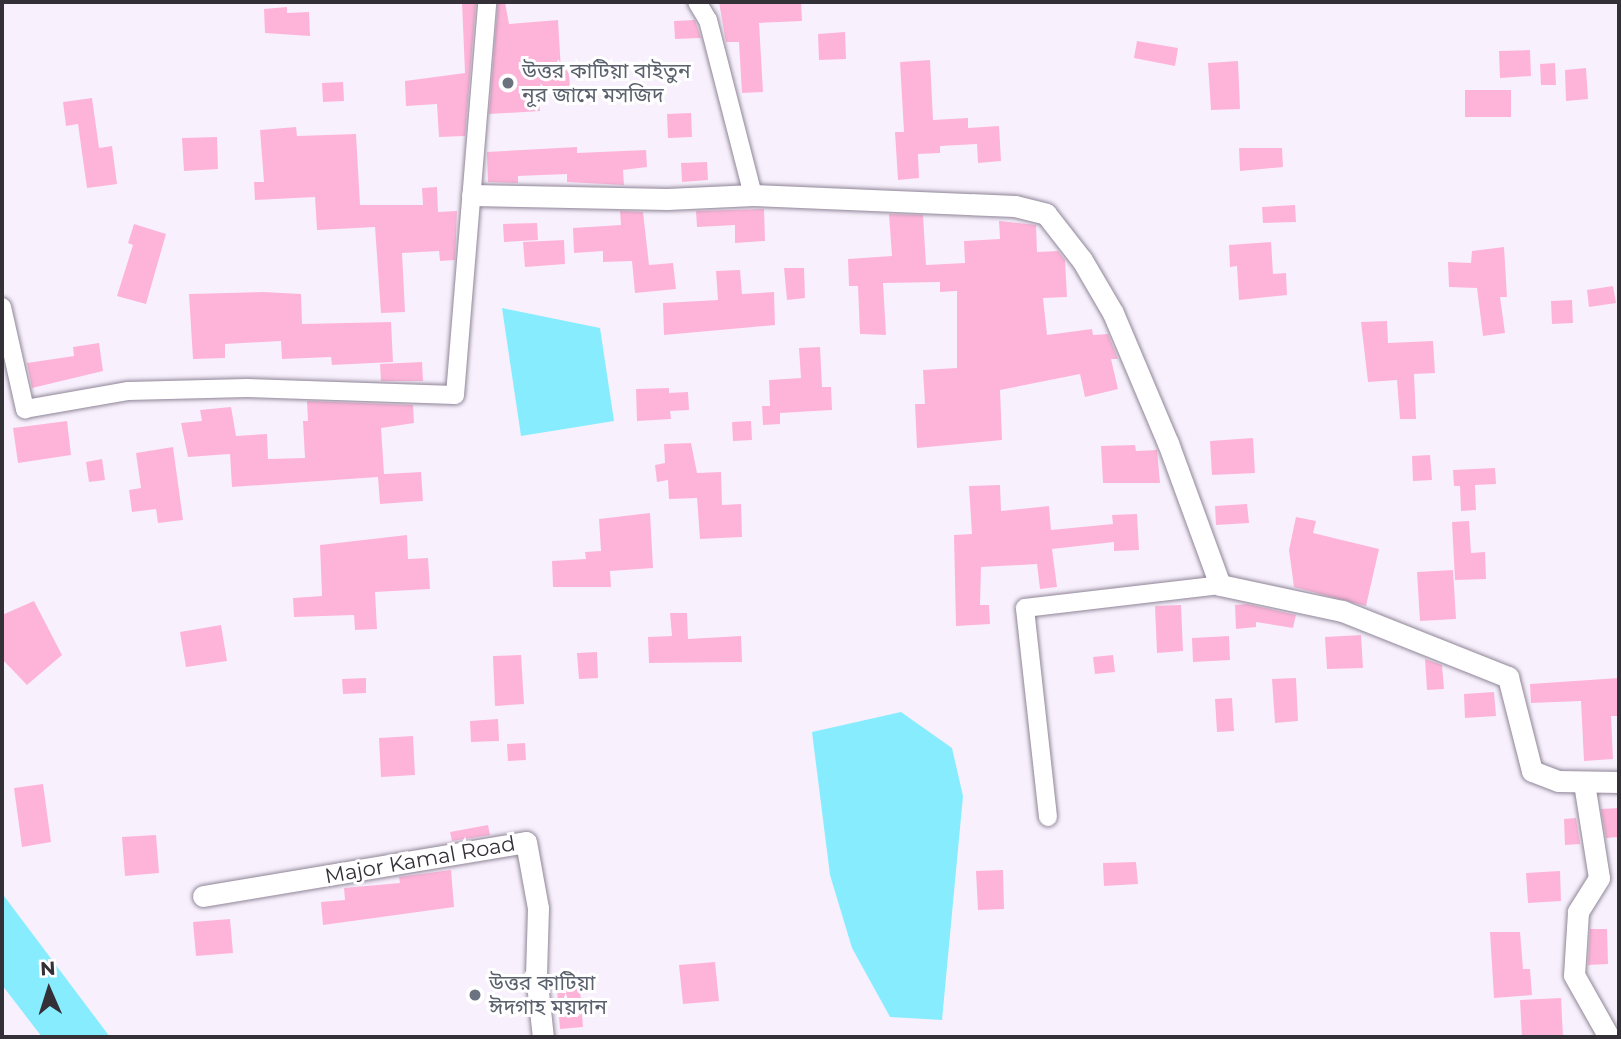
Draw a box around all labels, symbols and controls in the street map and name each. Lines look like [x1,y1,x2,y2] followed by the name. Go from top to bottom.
[522,58,691,108] place label: উত্তর কাটিয়া বাইতুন নূর জামে মসজিদ
[500,75,516,91] marker: উত্তর কাটিয়া বাইতুন নূর জামে মসজিদ
[323,831,517,889] street label: Major Kamal Road
[14,955,84,1025] north arrow
[40,957,56,980] text: N
[489,970,607,1020] place label: উত্তর কাটিয়া ঈদগাহ ময়দান
[467,987,483,1003] marker: উত্তর কাটিয়া ঈদগাহ ময়দান

